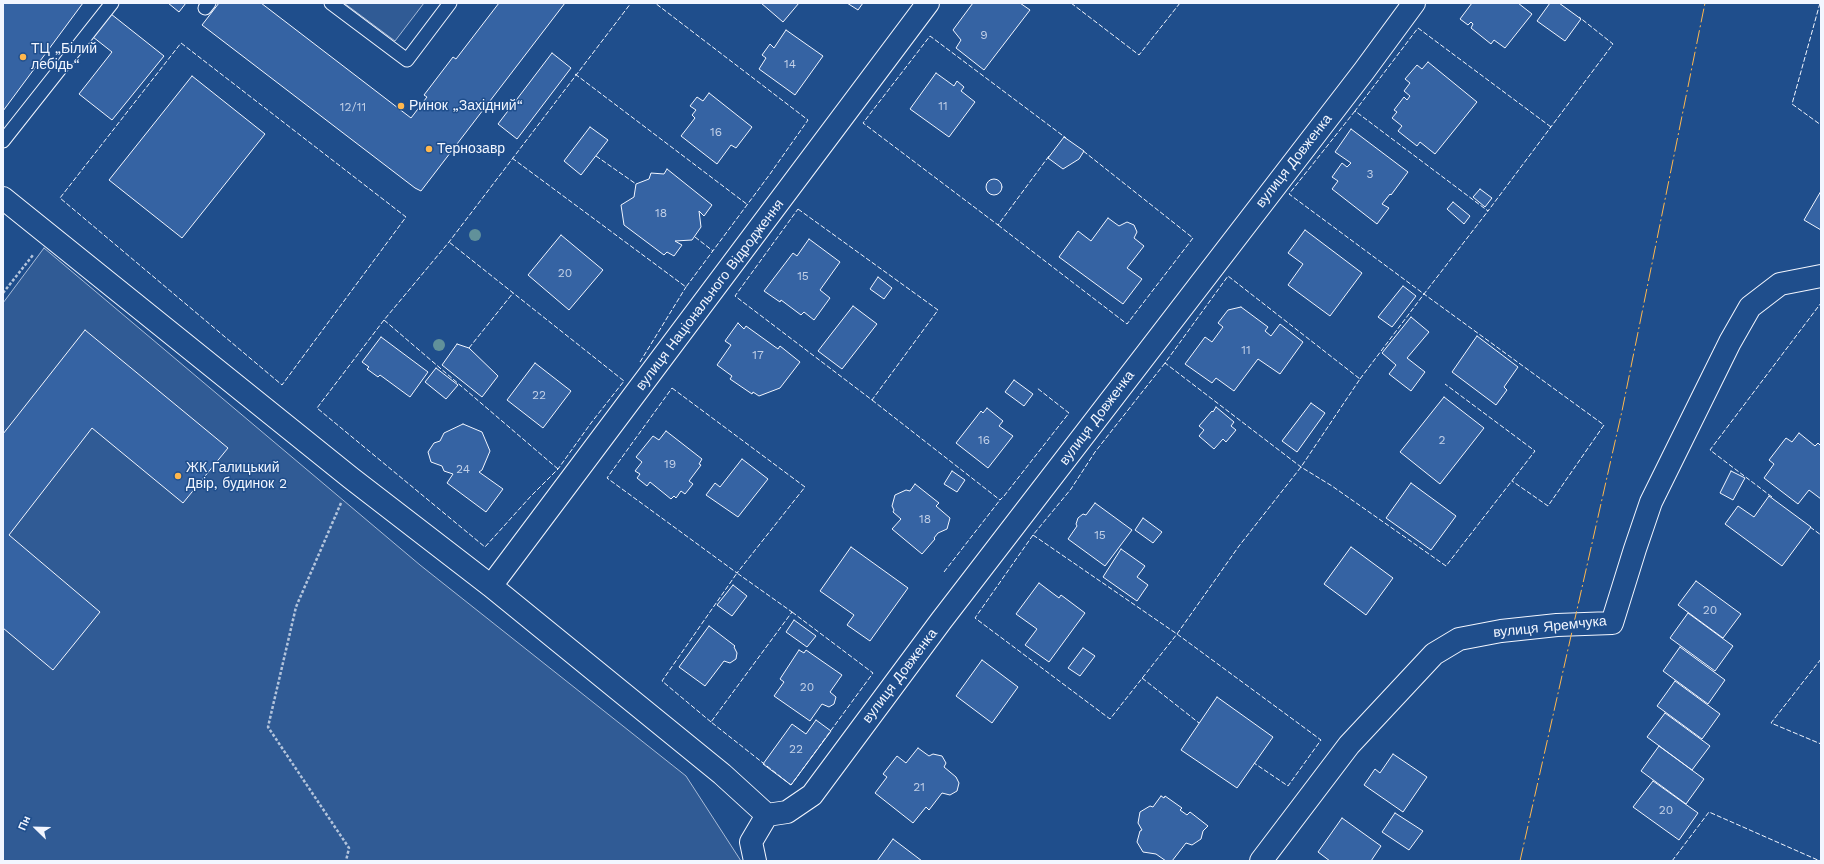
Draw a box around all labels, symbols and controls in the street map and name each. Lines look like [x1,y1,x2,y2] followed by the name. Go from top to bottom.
[980,28,988,42] house number: 9
[31,41,97,74] place label: ТЦ „Білий лебідь“
[18,52,28,62] marker: ТЦ „Білий лебідь“
[784,57,796,71] house number: 14
[409,98,523,114] place label: Ринок „Західний“
[938,99,948,113] house number: 11
[340,100,366,114] house number: 12/11
[396,101,406,111] marker: Ринок „Західний“
[1252,111,1336,211] street label: вулиця Довженка
[710,125,722,139] house number: 16
[437,141,505,157] place label: Тернозавр
[424,144,434,154] marker: Тернозавр
[1367,167,1373,181] house number: 3
[633,196,787,394] street label: вулиця Національного Відродження
[655,206,667,220] house number: 18
[558,266,572,280] house number: 20
[797,269,809,283] house number: 15
[1241,343,1251,357] house number: 11
[752,348,764,362] house number: 17
[1056,367,1138,469] street label: вулиця Довженка
[532,388,546,402] house number: 22
[978,433,990,447] house number: 16
[1439,433,1445,447] house number: 2
[664,457,676,471] house number: 19
[186,460,287,492] place label: ЖК Галицький Двір, будинок 2
[456,462,470,476] house number: 24
[173,471,183,481] marker: ЖК Галицький Двір, будинок 2
[919,512,931,526] house number: 18
[1094,528,1106,542] house number: 15
[1703,603,1717,617] house number: 20
[1492,613,1608,641] street label: вулиця Яремчука
[859,625,941,727] street label: вулиця Довженка
[800,680,814,694] house number: 20
[789,742,803,756] house number: 22
[913,780,925,794] house number: 21
[1659,803,1673,817] house number: 20
[16,808,56,848] north arrow
[16,814,33,832] text: Пн

